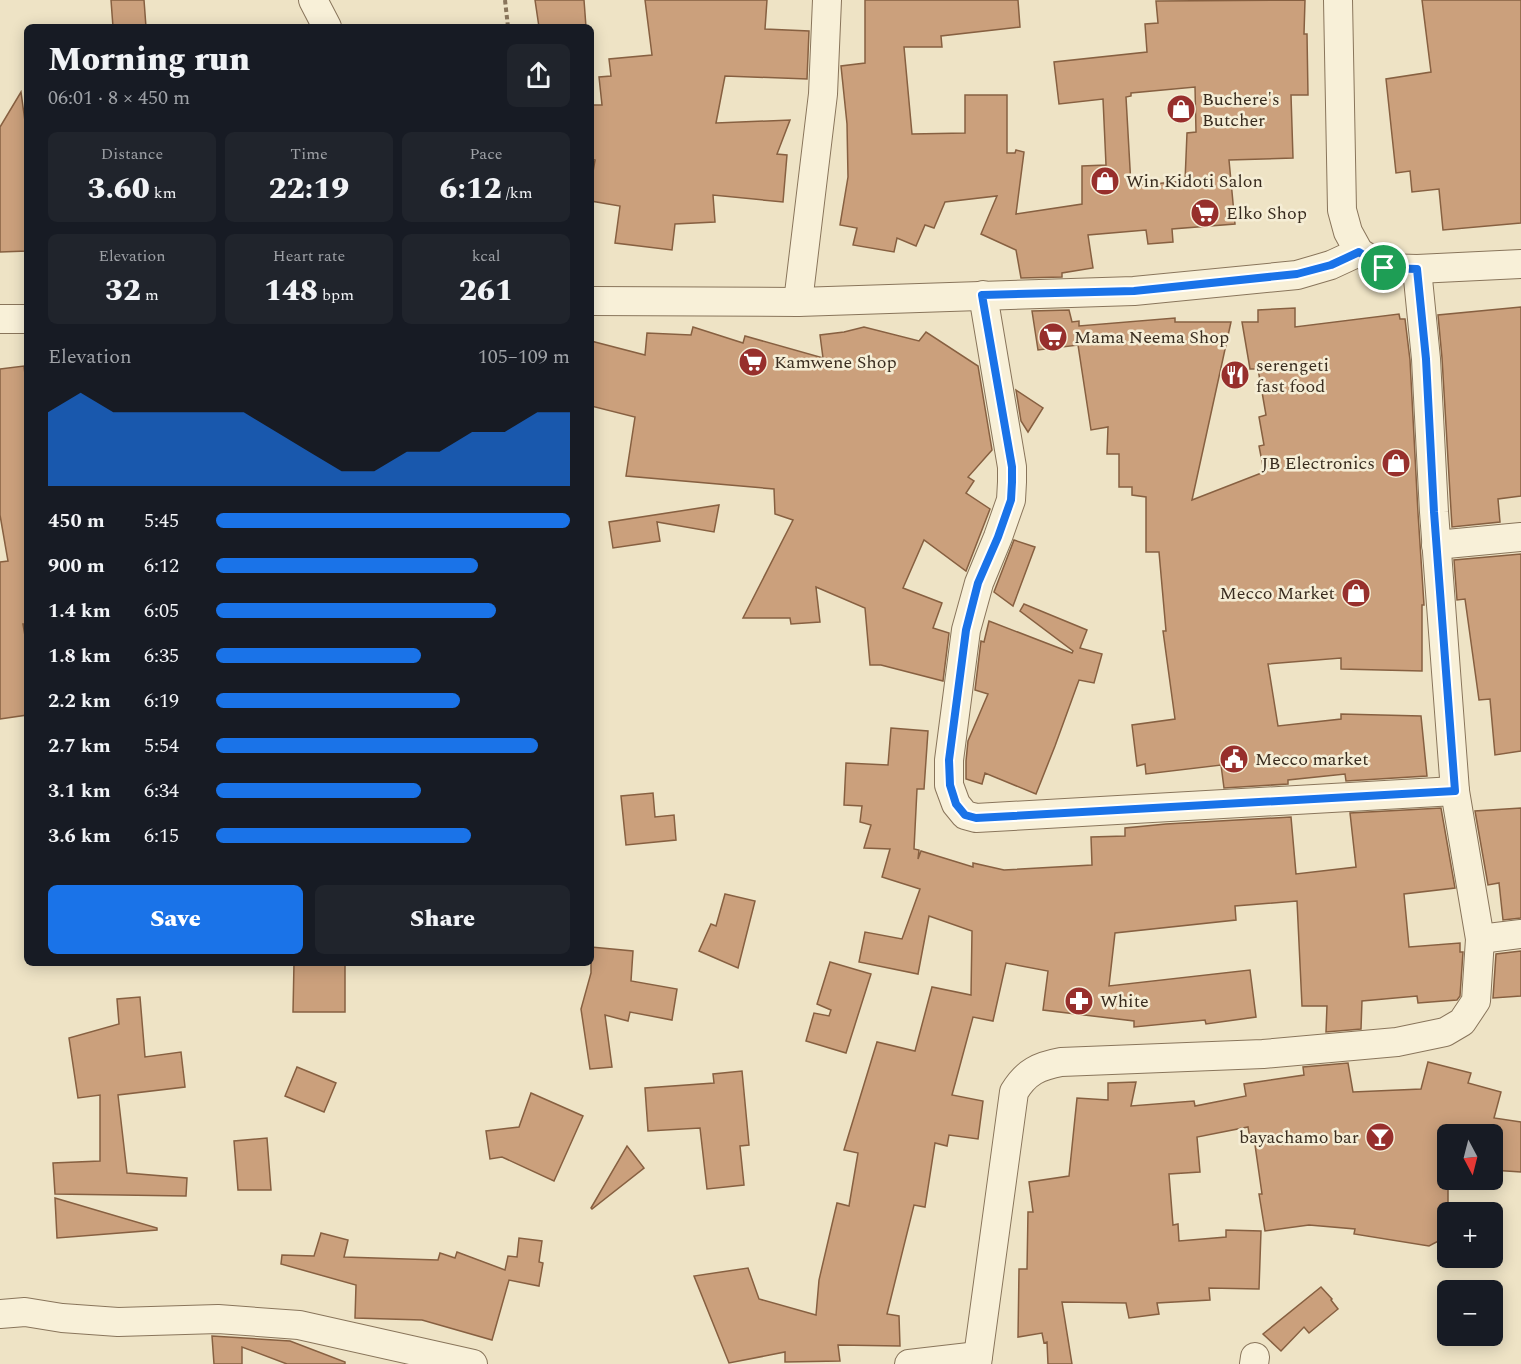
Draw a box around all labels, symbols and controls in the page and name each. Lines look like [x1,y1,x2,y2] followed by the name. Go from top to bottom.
[48,35,250,85] text: Morning run
[507,44,570,107] button: share
[48,83,190,113] text: 06:01 · 8 × 450 m
[1202,86,1280,134] place label: Buchere's Butcher
[1165,93,1197,125] shop icon: Buchere's Butcher
[101,142,163,166] text: Distance
[290,142,328,166] text: Time
[469,142,503,166] text: Pace
[1089,165,1121,197] shop icon: Win Kidoti Salon
[87,166,150,212] text: 3.60
[269,166,349,212] text: 22:19
[439,166,502,212] text: 6:12
[1126,168,1263,195] place label: Win Kidoti Salon
[150,181,177,205] text: km
[502,181,533,205] text: /km
[1189,197,1221,229] supermarket icon: Elko Shop
[1226,200,1307,227] place label: Elko Shop
[1358,242,1409,293] pin
[98,244,166,268] text: Elevation
[273,244,345,268] text: Heart rate
[472,244,500,268] text: kcal
[1367,251,1400,284] icon: arrive
[105,268,141,314] text: 32
[264,268,318,314] text: 148
[459,268,513,314] text: 261
[141,283,159,307] text: m
[318,283,354,307] text: bpm
[1037,321,1069,353] supermarket icon: Mama Neema Shop
[1074,324,1229,351] place label: Mama Neema Shop
[48,342,132,372] text: Elevation
[478,342,570,372] text: 105–109 m
[737,346,769,378] supermarket icon: Kamwene Shop
[774,349,897,376] place label: Kamwene Shop
[1256,352,1329,400] place label: serengeti fast food
[1219,359,1251,391] restaurant icon: serengeti fast food
[1380,447,1412,479] shop icon: JB Electronics
[1262,450,1375,477] place label: JB Electronics
[48,506,105,536] text: 450 m
[144,506,179,536] text: 5:45
[48,551,105,581] text: 900 m
[144,551,179,581] text: 6:12
[1340,577,1372,609] shop icon: Mecco Market
[1220,580,1335,607] place label: Mecco Market
[48,596,111,626] text: 1.4 km
[144,596,179,626] text: 6:05
[48,641,111,671] text: 1.8 km
[144,641,179,671] text: 6:35
[48,686,111,716] text: 2.2 km
[144,686,179,716] text: 6:19
[48,731,111,761] text: 2.7 km
[144,731,179,761] text: 5:54
[1218,743,1250,775] public building icon: Mecco market
[1255,746,1369,773] place label: Mecco market
[48,776,111,806] text: 3.1 km
[144,776,179,806] text: 6:34
[48,821,111,851] text: 3.6 km
[144,821,179,851] text: 6:15
[48,885,303,954] button: Save
[315,885,570,954] button: Share
[1063,985,1095,1017] pharmacy icon: White
[1100,988,1149,1015] place label: White
[1364,1121,1396,1153] bar icon: bayachamo bar
[1239,1124,1359,1151] place label: bayachamo bar
[1437,1124,1503,1190] north arrow
[1437,1124,1503,1346] map controls
[1437,1202,1503,1268] button: +
[1437,1280,1503,1346] button: −

